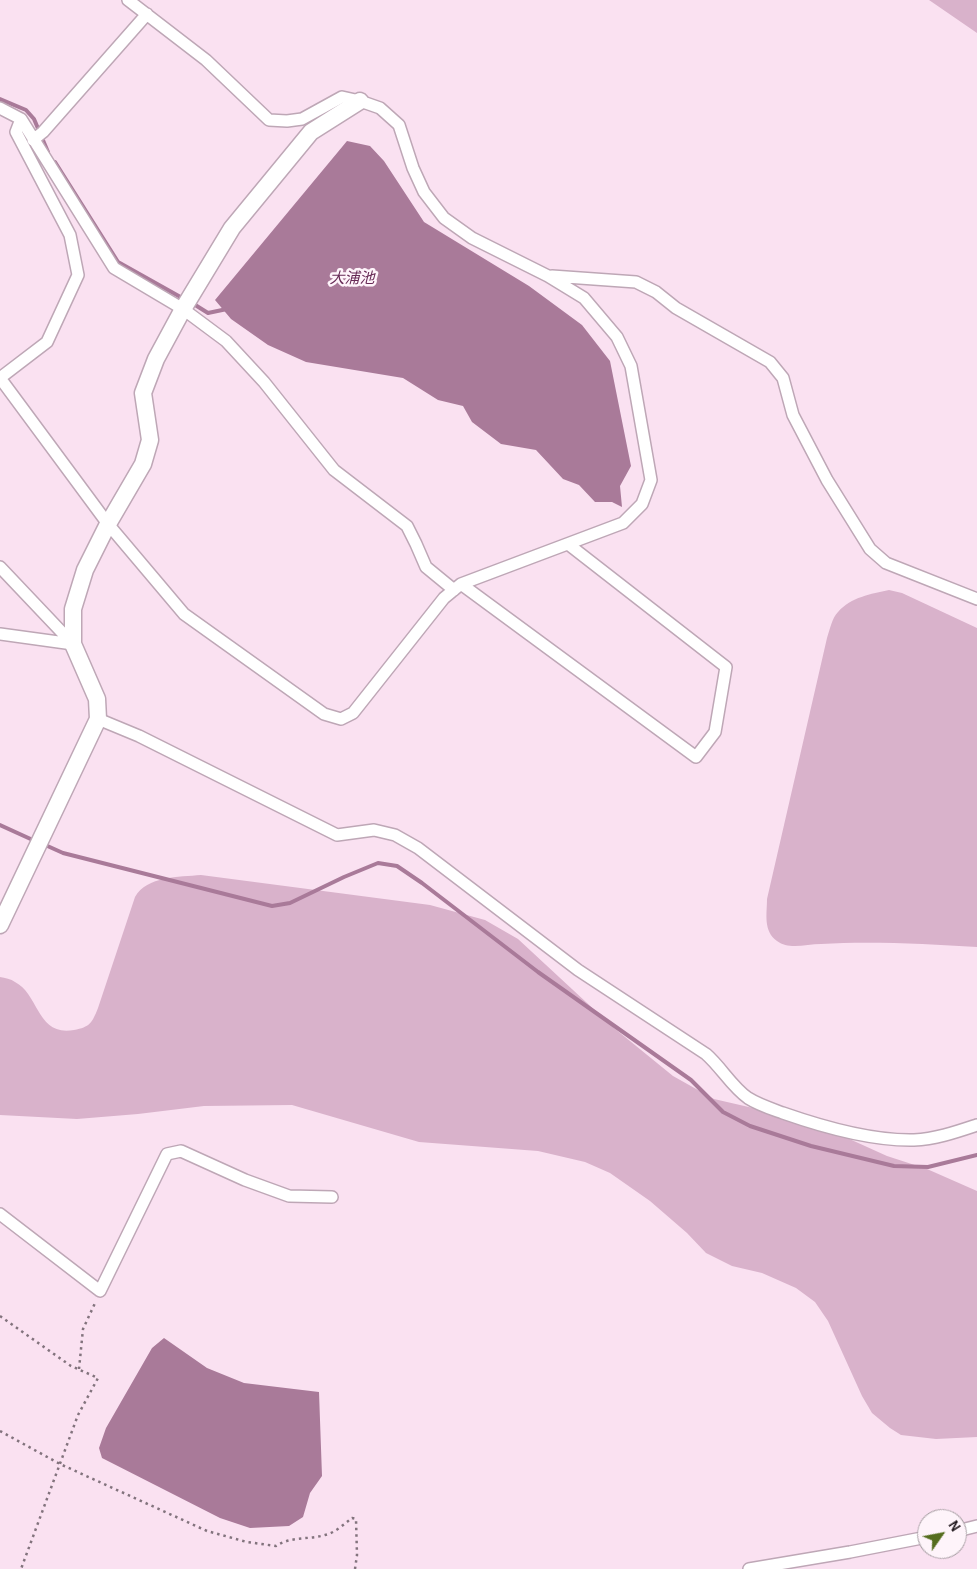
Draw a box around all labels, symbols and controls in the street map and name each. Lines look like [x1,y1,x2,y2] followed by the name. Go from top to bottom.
[330,269,374,287] water label: 大浦池
[917,1509,967,1559] north arrow
[945,1518,962,1534] text: N

